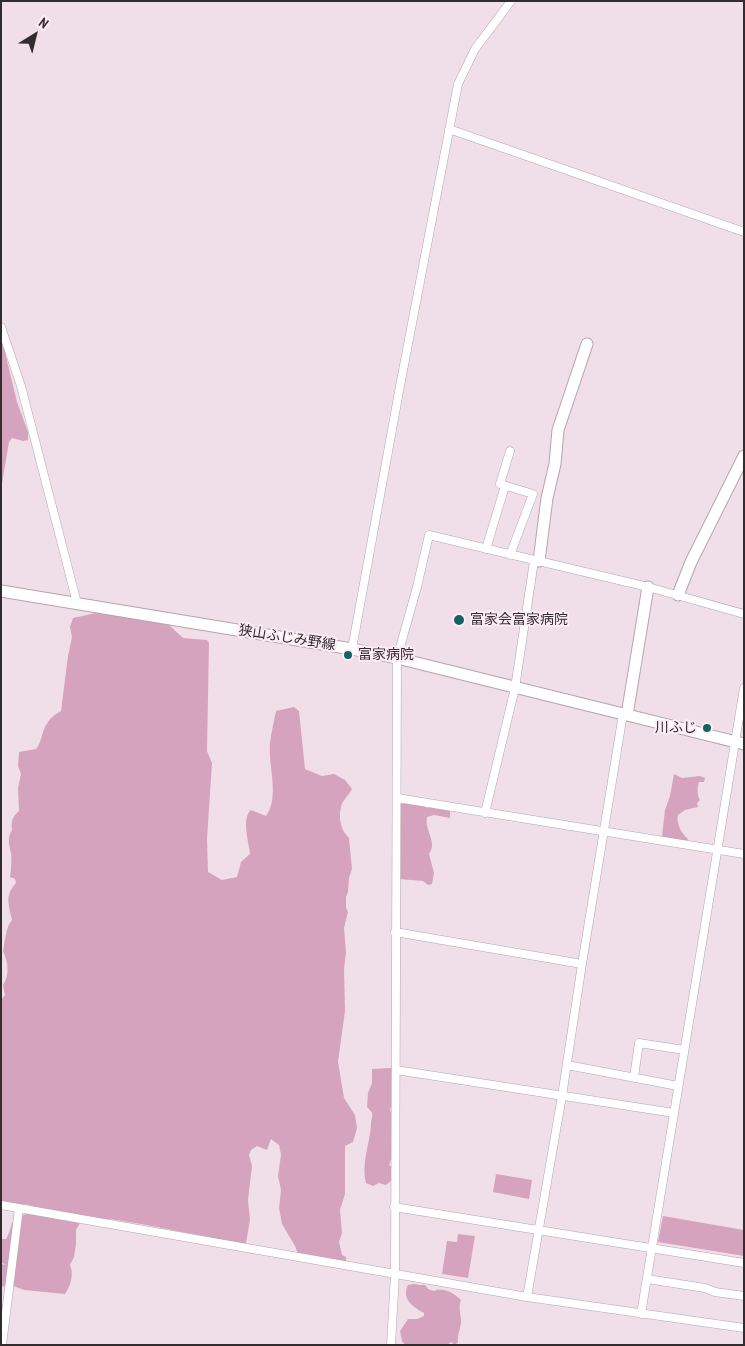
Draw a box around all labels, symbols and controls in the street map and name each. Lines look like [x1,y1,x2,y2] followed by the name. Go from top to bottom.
[10,10,60,60] north arrow
[35,13,52,32] text: N
[470,612,568,628] place label: 富家会富家病院
[452,613,466,627] marker: 富家会富家病院
[237,622,337,654] street label: 狭山ふじみ野線
[358,647,414,663] place label: 富家病院
[342,649,354,661] marker: 富家病院
[655,720,697,736] place label: 川ふじ
[701,722,713,734] marker: 川ふじ

